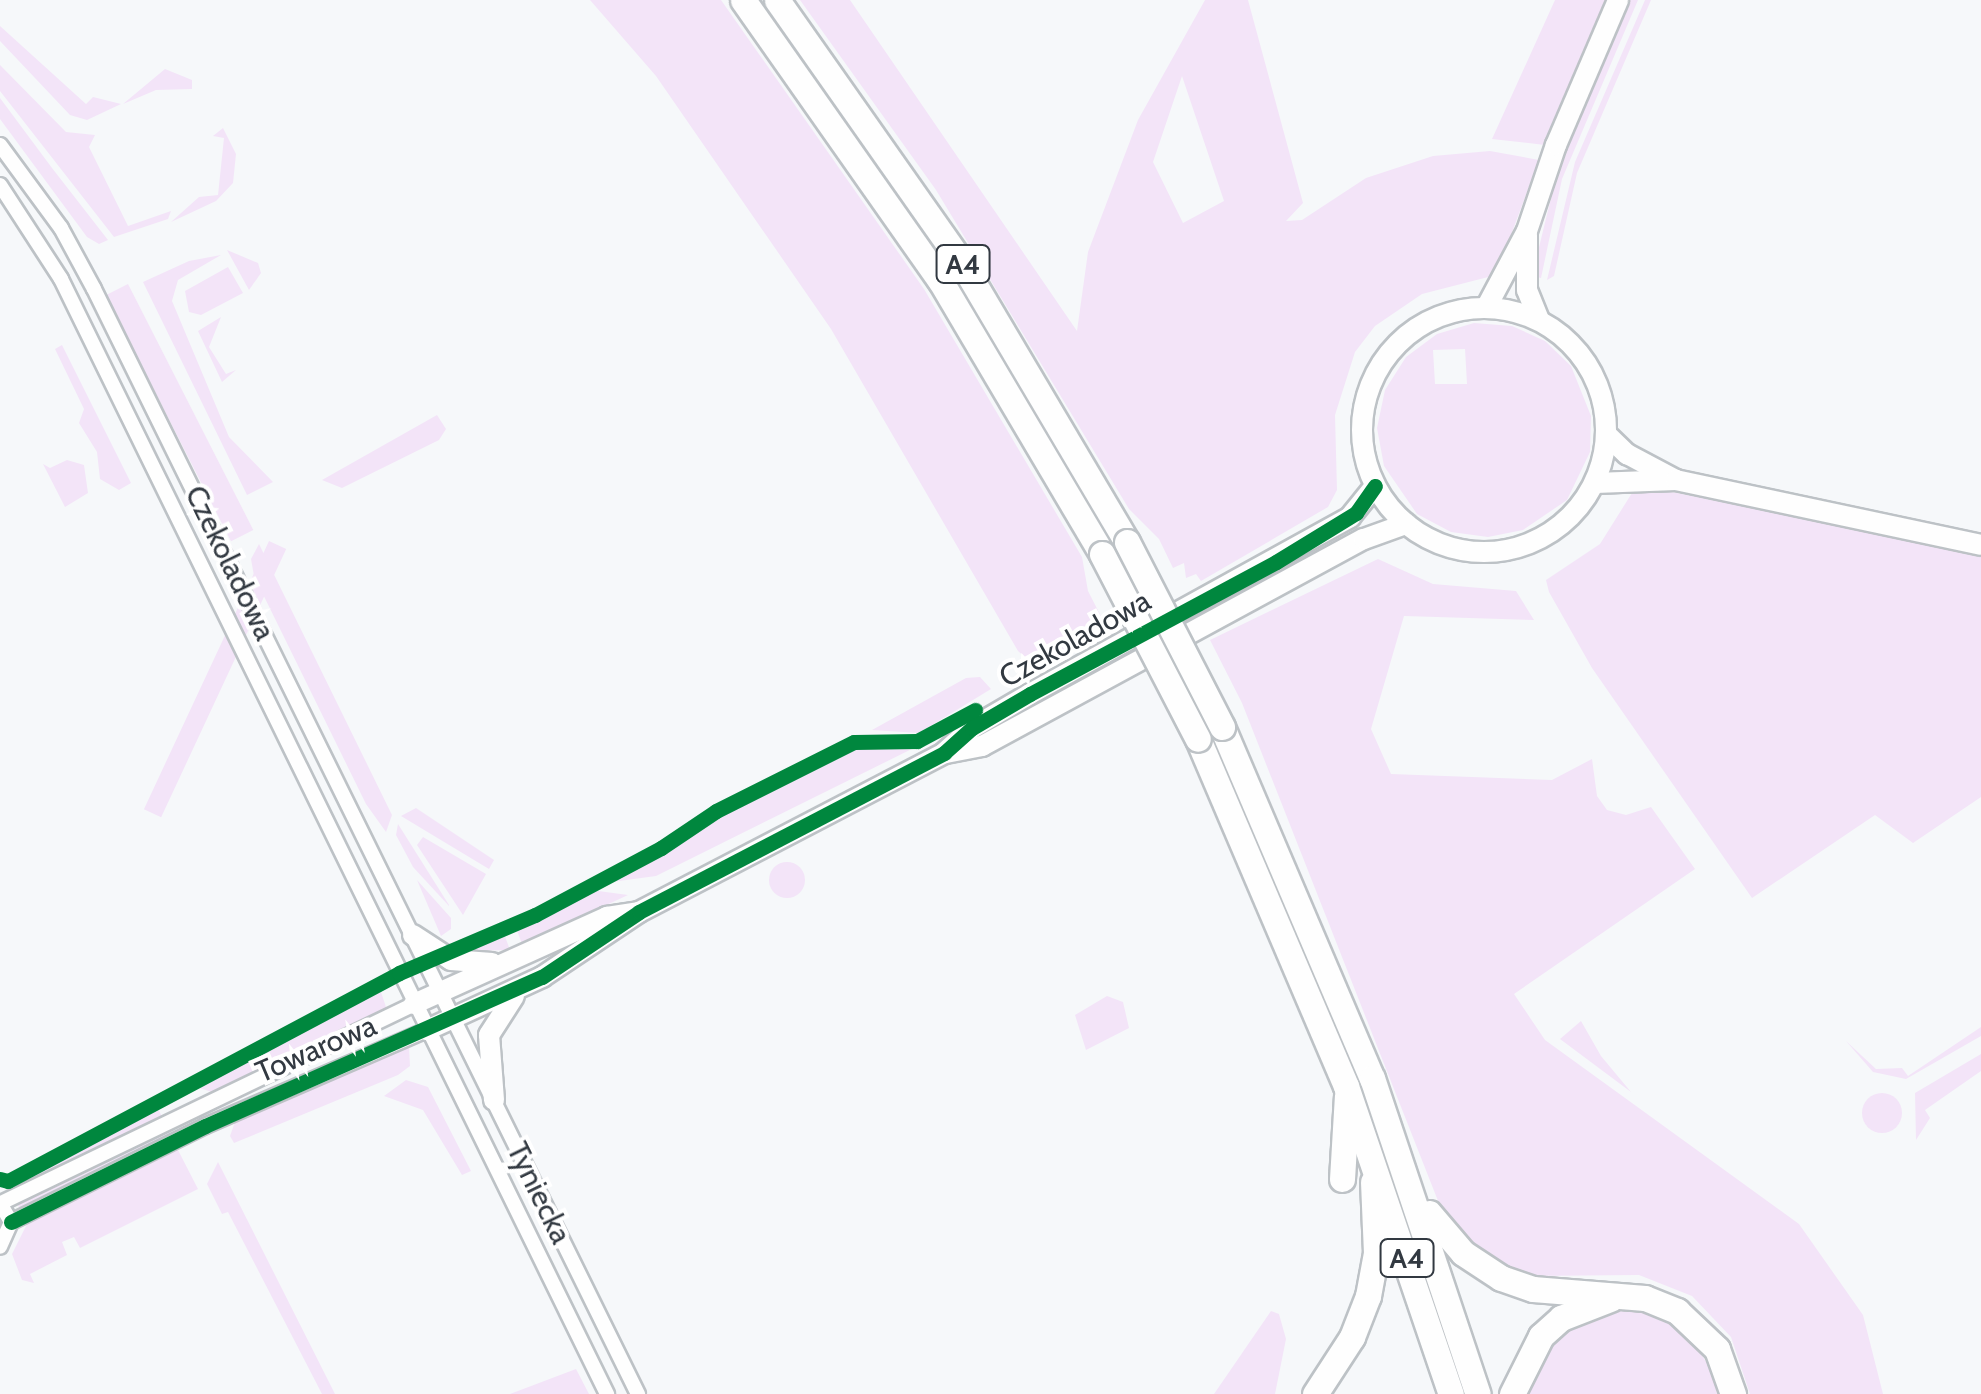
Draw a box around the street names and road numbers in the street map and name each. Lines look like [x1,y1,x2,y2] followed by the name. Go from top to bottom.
[936,241,990,287] road number: A4
[177,480,283,646] street label: Czekoladowa
[993,583,1157,695] street label: Czekoladowa
[250,1008,382,1090] street label: Towarowa
[499,1136,579,1250] street label: Tyniecka
[1380,1235,1434,1281] road number: A4

